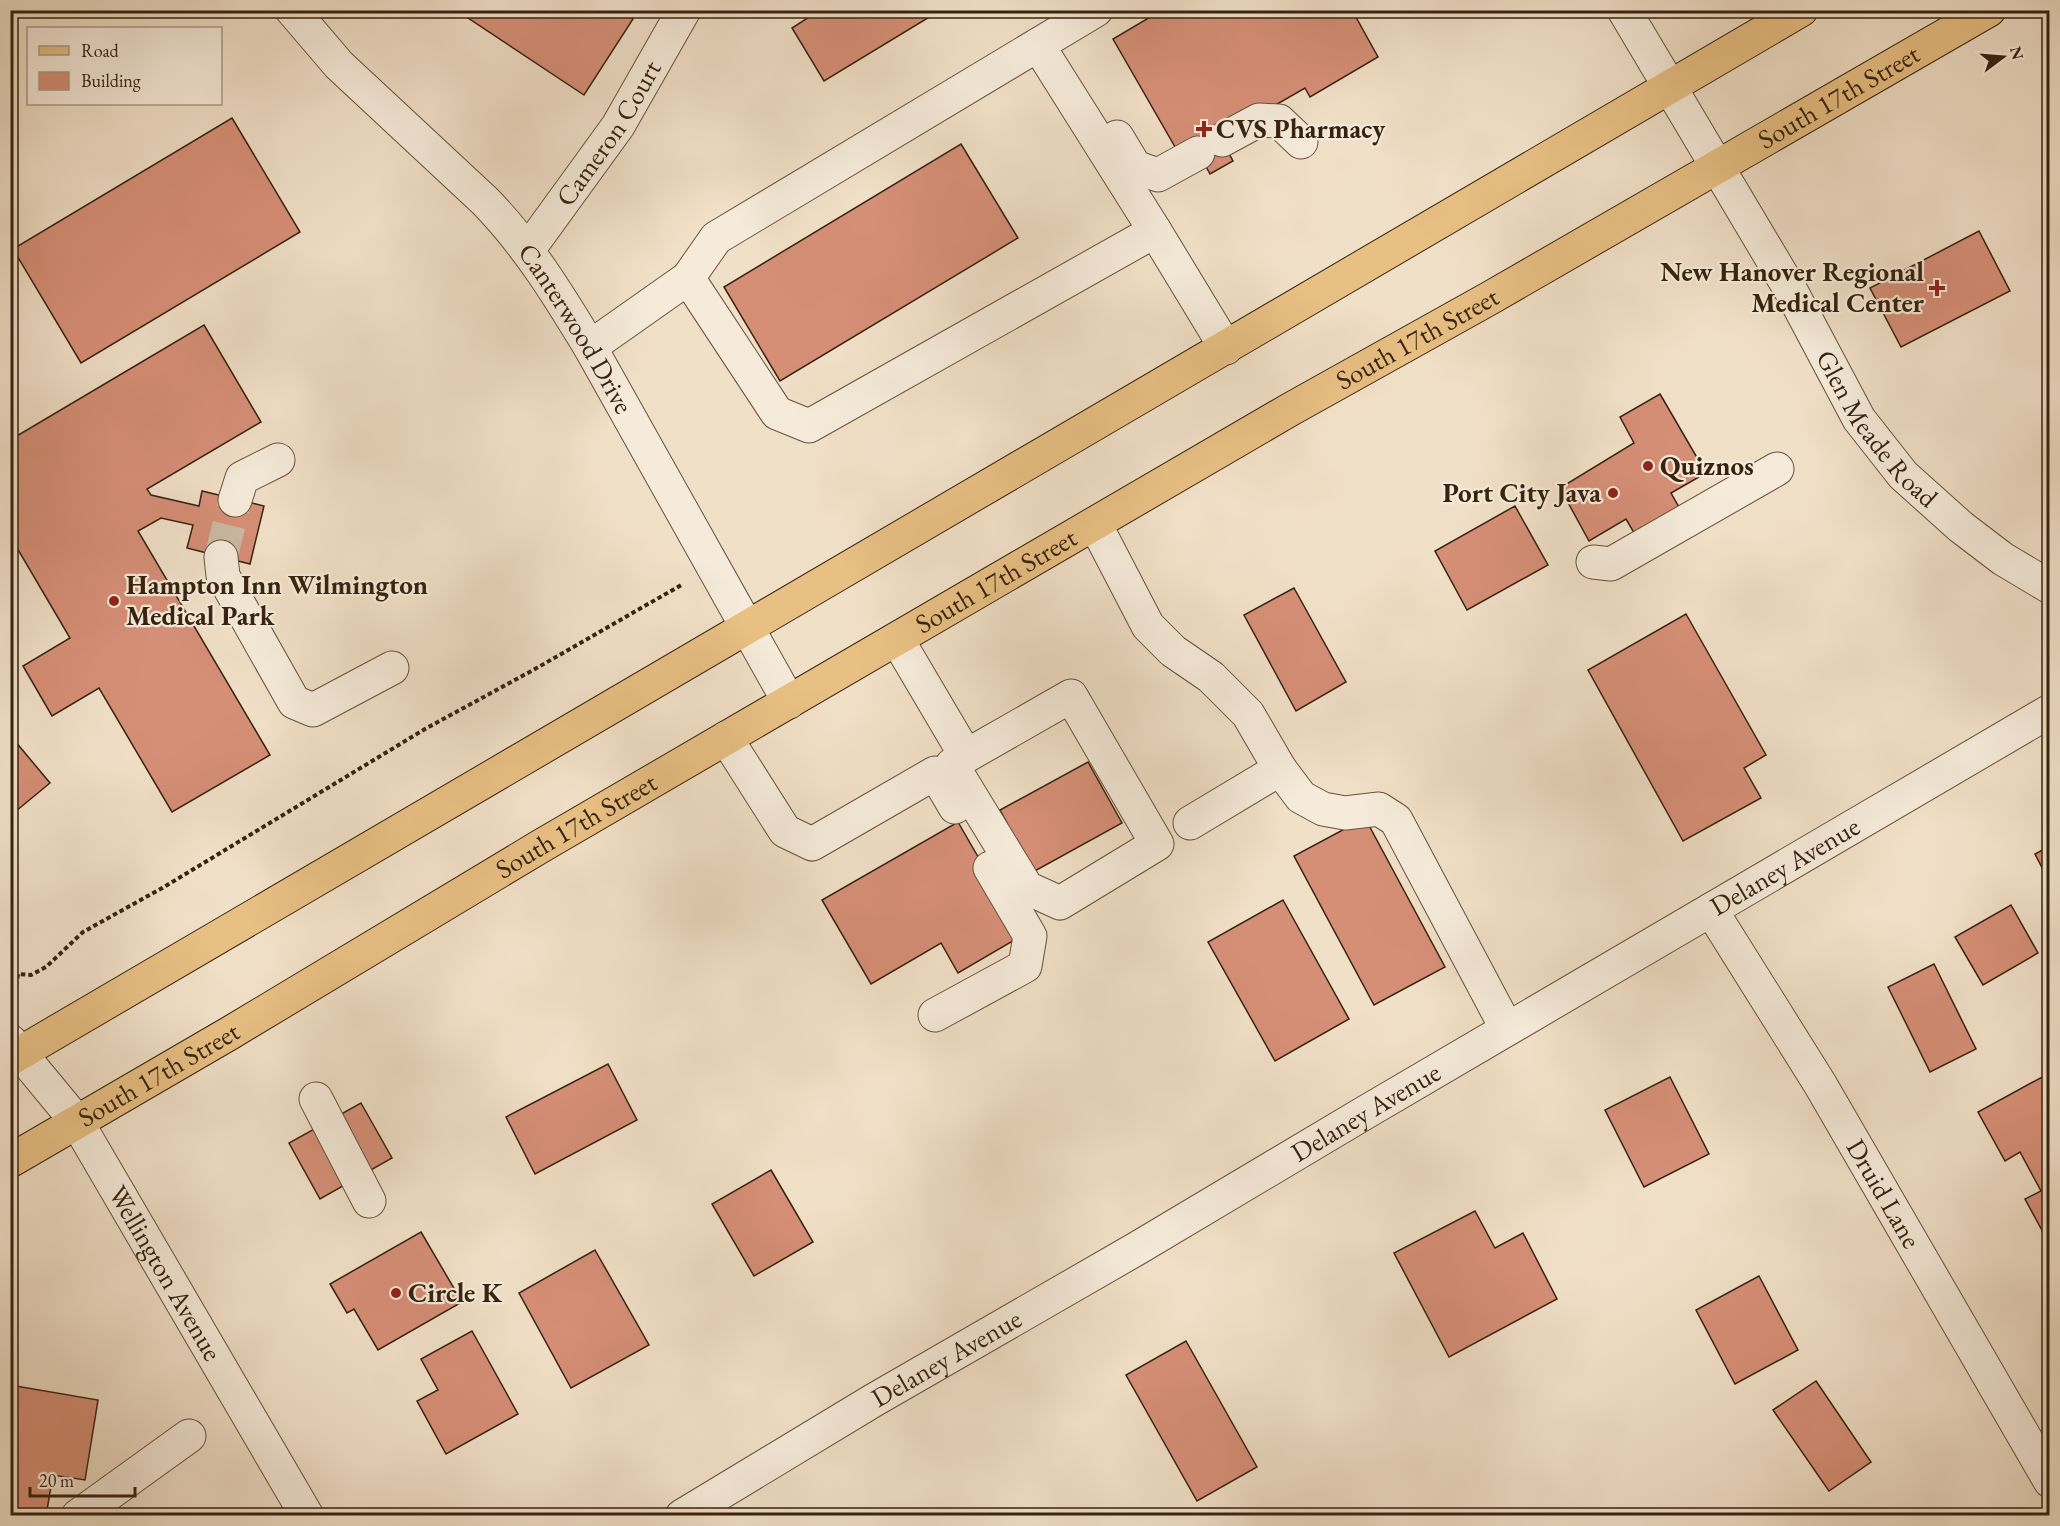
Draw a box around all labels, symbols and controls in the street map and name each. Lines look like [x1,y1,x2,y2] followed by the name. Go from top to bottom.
[27,27,222,105] legend
[1973,27,2033,87] north arrow
[1751,36,1926,157] street label: South 17th Street
[81,39,120,62] text: Road
[2005,44,2029,62] text: N
[548,53,669,213] street label: Cameron Court
[81,69,141,92] text: Building
[1216,111,1386,146] place label: CVS Pharmacy
[1197,122,1211,136] marker: CVS Pharmacy
[511,236,642,420] street label: Canterwood Drive
[1660,254,1925,320] place label: New Hanover Regional Medical Center
[1329,279,1505,398] street label: South 17th Street
[1928,279,1946,297] marker: New Hanover Regional Medical Center
[1809,344,1946,515] street label: Glen Meade Road
[1660,448,1754,483] place label: Quiznos
[1641,459,1655,473] marker: Quiznos
[1443,475,1601,510] place label: Port City Java
[1606,486,1620,500] marker: Port City Java
[909,520,1083,641] street label: South 17th Street
[126,567,428,633] place label: Hampton Inn Wilmington Medical Park
[107,594,121,608] marker: Hampton Inn Wilmington Medical Park
[489,764,663,886] street label: South 17th Street
[1703,808,1866,923] street label: Delaney Avenue
[71,1013,246,1135] street label: South 17th Street
[1284,1054,1447,1170] street label: Delaney Avenue
[1839,1132,1929,1254] street label: Druid Lane
[101,1179,230,1367] street label: Wellington Avenue
[408,1275,503,1310] place label: Circle K
[389,1286,403,1300] marker: Circle K
[865,1301,1028,1415] street label: Delaney Avenue
[30,1460,135,1498] scale bar
[39,1469,74,1492] text: 20 m

